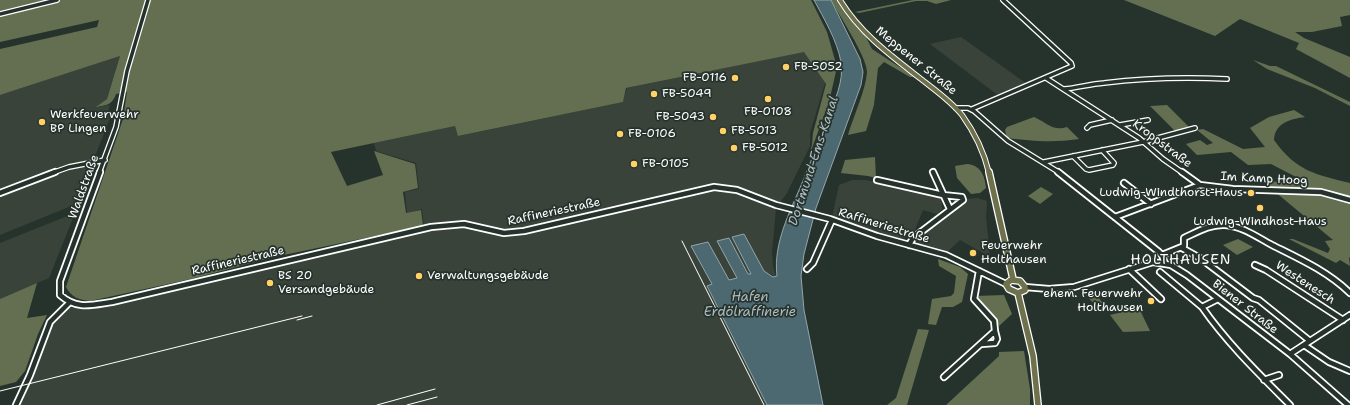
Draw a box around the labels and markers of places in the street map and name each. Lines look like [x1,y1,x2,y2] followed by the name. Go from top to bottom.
[794,60,843,74] place label: FB-5052
[781,62,791,72] marker: FB-5052
[683,71,727,85] place label: FB-0116
[730,73,740,83] marker: FB-0116
[662,87,712,101] place label: FB-5049
[649,89,659,99] marker: FB-5049
[763,94,773,104] marker: FB-0108
[744,105,792,119] place label: FB-0108
[50,108,139,136] place label: Werkfeuerwehr BP Lingen
[656,110,705,124] place label: FB-5043
[708,112,718,122] marker: FB-5043
[37,117,47,127] marker: Werkfeuerwehr BP Lingen
[731,124,777,138] place label: FB-5013
[718,126,728,136] marker: FB-5013
[628,127,676,141] place label: FB-0106
[615,129,625,139] marker: FB-0106
[742,141,788,155] place label: FB-5012
[729,143,739,153] marker: FB-5012
[642,157,689,171] place label: FB-0105
[629,159,639,169] marker: FB-0105
[1099,186,1243,200] place label: Ludwig-Windthorst-Haus
[1246,188,1256,198] marker: Ludwig-Windthorst-Haus
[1255,203,1265,213] marker: Ludwig-Windhost-Haus
[1193,215,1327,229] place label: Ludwig-Windhost-Haus
[981,239,1047,267] place label: Feuerwehr Holthausen
[968,248,978,258] marker: Feuerwehr Holthausen
[278,269,374,297] place label: BS 20 Versandgebäude
[427,269,549,283] place label: Verwaltungsgebäude
[414,271,424,281] marker: Verwaltungsgebäude
[265,278,275,288] marker: BS 20 Versandgebäude
[1043,287,1143,315] place label: ehem. Feuerwehr Holthausen
[1146,296,1156,306] marker: ehem. Feuerwehr Holthausen

